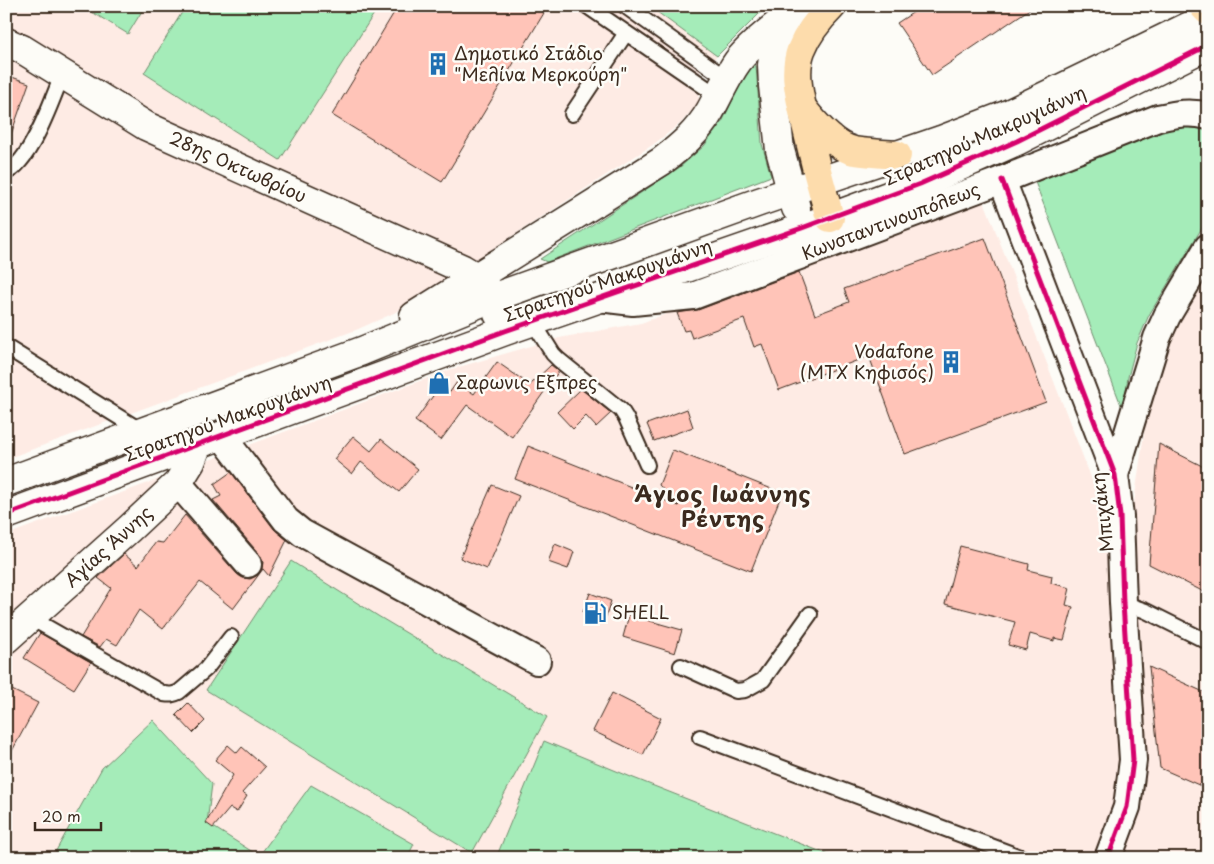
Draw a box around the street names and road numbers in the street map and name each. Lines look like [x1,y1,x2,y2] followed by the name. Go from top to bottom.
[879,78,1090,191] street label: Στρατηγού Μακρυγιάννη
[165,123,311,209] street label: 28ης Οκτωβρίου
[798,175,983,266] street label: Κωνσταντινουπόλεως
[500,231,715,328] street label: Στρατηγού Μακρυγιάννη
[120,368,335,468] street label: Στρατηγού Μακρυγιάννη
[1083,471,1120,554] street label: Μπιχάκη
[58,499,158,593] street label: Αγίας Άννης

